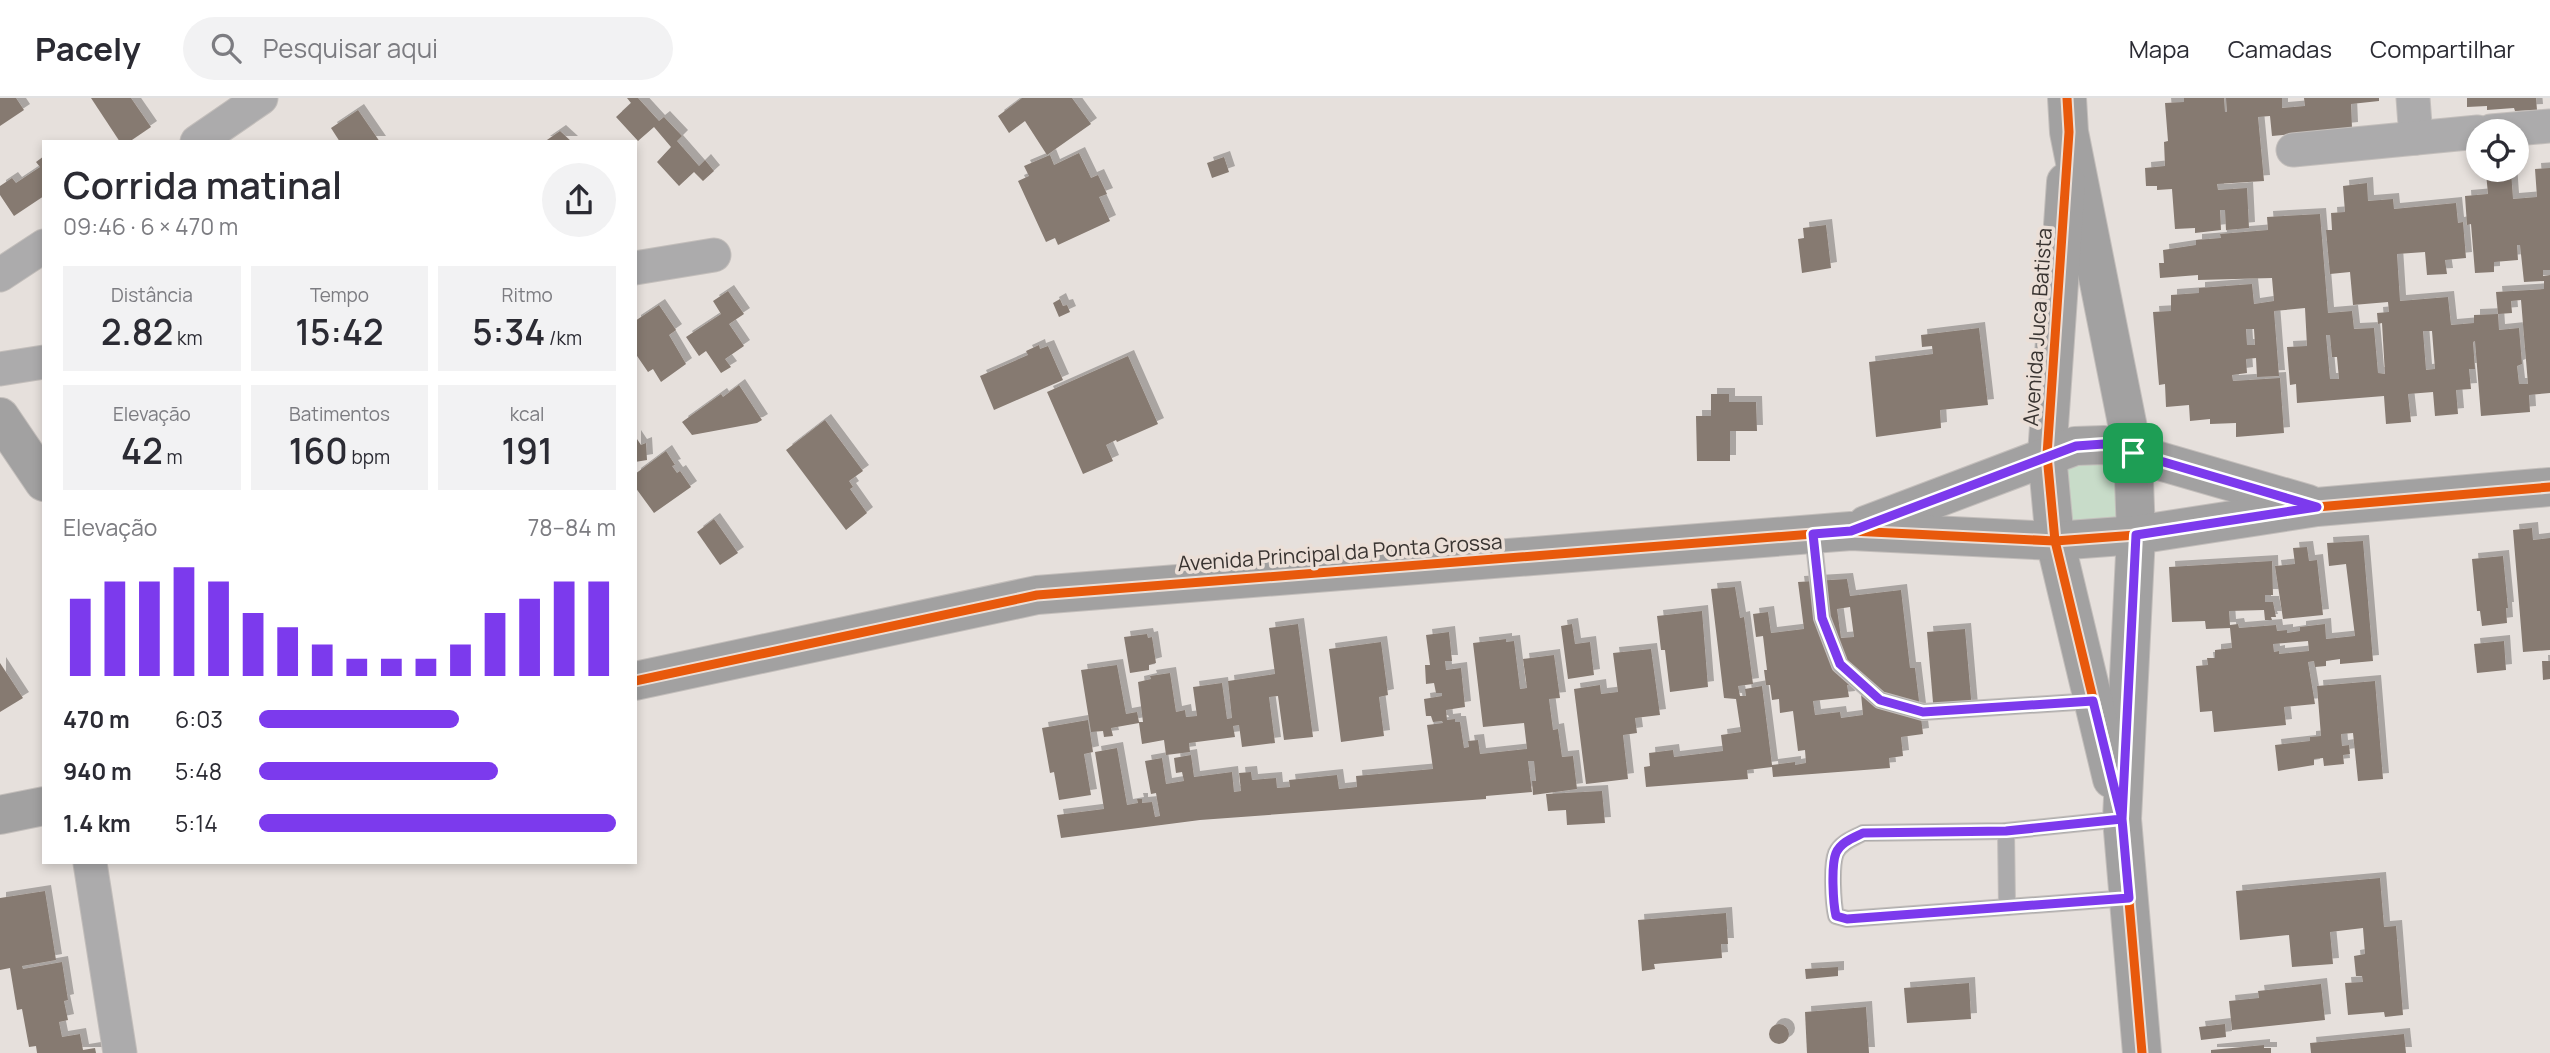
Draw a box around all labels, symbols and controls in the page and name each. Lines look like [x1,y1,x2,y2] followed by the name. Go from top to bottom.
[183,17,673,80] search box
[35,26,141,71] text: Pacely
[207,29,245,67] icon: search
[263,30,438,66] text: Pesquisar aqui
[2129,32,2190,65] text: Mapa
[2228,32,2332,65] text: Camadas
[2370,32,2515,65] text: Compartilhar
[2466,119,2529,182] map controls
[2466,119,2529,182] button: locate
[63,158,342,210] text: Corrida matinal
[542,163,616,237] button: share
[63,210,238,242] text: 09:46 · 6 × 470 m
[2016,227,2058,427] street label: Avenida Juca Batista
[111,282,193,308] text: Distância
[310,282,369,308] text: Tempo
[502,282,553,308] text: Ritmo
[101,308,173,356] text: 2.82
[295,308,384,356] text: 15:42
[472,308,545,356] text: 5:34
[173,325,203,351] text: km
[545,325,582,351] text: /km
[113,401,191,427] text: Elevação
[289,401,390,427] text: Batimentos
[510,401,545,427] text: kcal
[2103,423,2163,483] pin
[121,427,163,475] text: 42
[289,427,348,475] text: 160
[502,427,553,475] text: 191
[2114,434,2152,472] icon: arrive
[163,444,183,470] text: m
[348,444,390,470] text: bpm
[63,511,157,543] text: Elevação
[528,511,616,543] text: 78–84 m
[1177,527,1503,577] street label: Avenida Principal da Ponta Grossa
[63,703,130,735] text: 470 m
[175,703,223,735] text: 6:03
[63,755,132,787] text: 940 m
[175,755,222,787] text: 5:48
[63,807,131,839] text: 1.4 km
[175,807,218,839] text: 5:14

